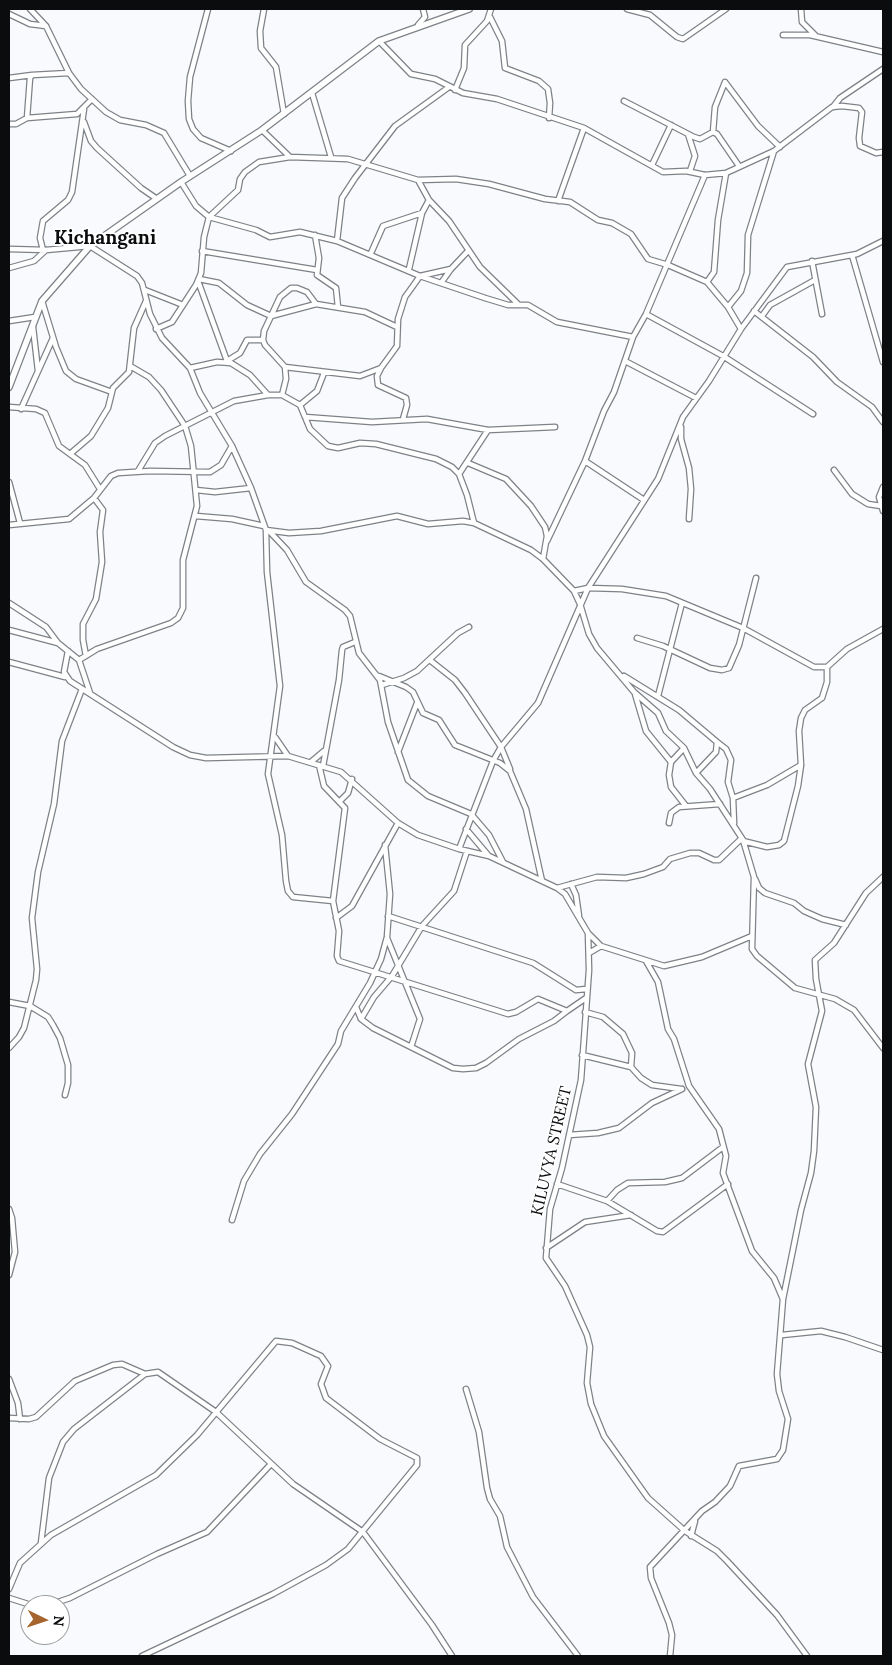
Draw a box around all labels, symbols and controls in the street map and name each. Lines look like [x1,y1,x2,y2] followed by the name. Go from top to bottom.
[54,228,156,250] district label: Kichangani
[528,1084,576,1218] street label: KILUVYA STREET
[20,1595,70,1645] north arrow
[50,1615,68,1627] text: N

